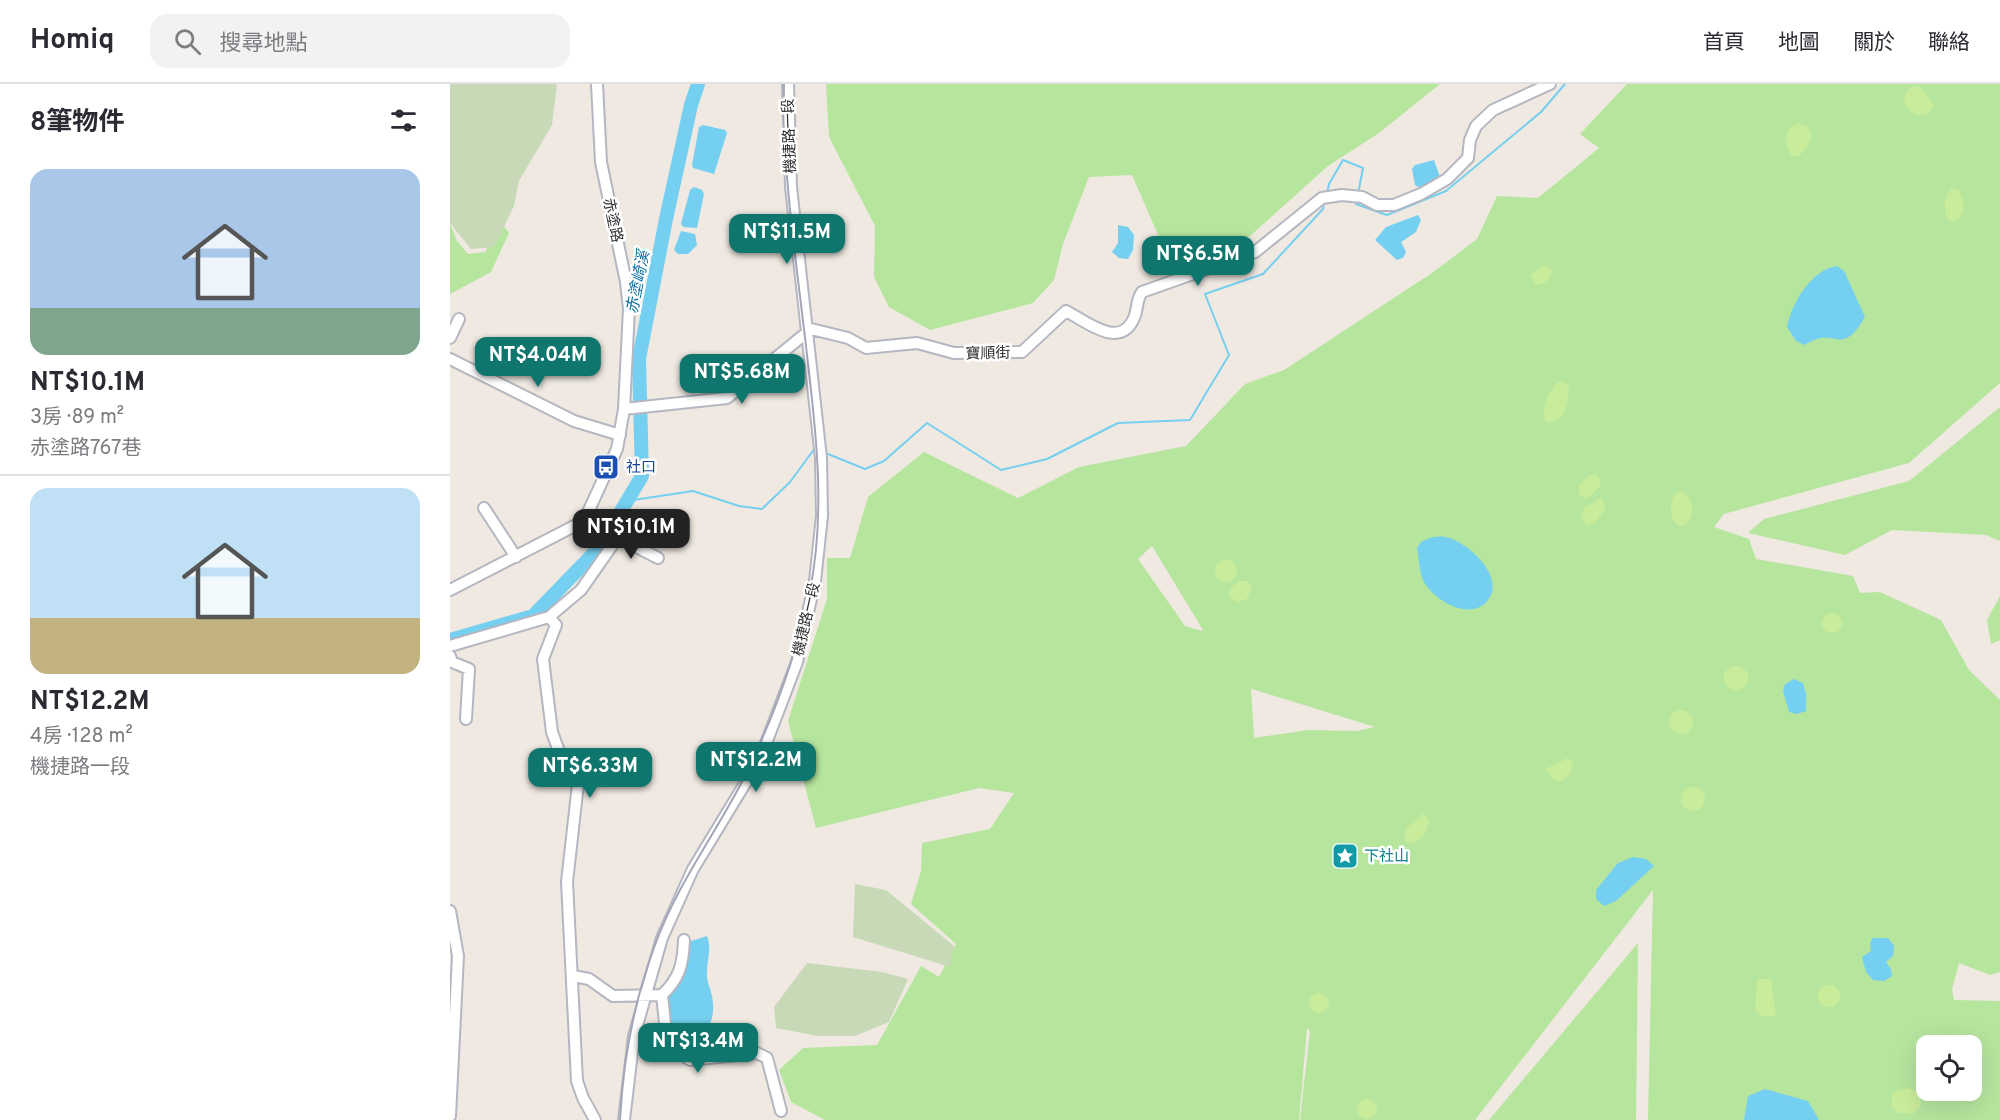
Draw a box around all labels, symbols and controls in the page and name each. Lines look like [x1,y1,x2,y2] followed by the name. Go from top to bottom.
[150,14,570,68] search box
[30,23,114,59] text: Homiq
[171,25,204,58] icon: search
[1703,30,1745,57] text: 首頁
[1778,30,1820,57] text: 地圖
[1853,30,1895,57] text: 關於
[1928,30,1970,57] text: 聯絡
[219,31,307,58] text: 搜尋地點
[780,98,801,174] street label: 機捷路一段
[387,104,420,137] icon: filters
[30,107,124,140] text: 8筆物件
[598,196,626,244] street label: 赤塗路
[171,208,279,316] icon: home
[725,214,849,265] pin: NT$11.5M
[743,220,831,246] text: NT$11.5M
[1143,236,1253,287] pin: NT$6.5M
[1156,242,1240,268] text: NT$6.5M
[623,247,655,316] water label: 赤塗崎溪
[476,337,600,388] pin: NT$4.04M
[489,343,587,369] text: NT$4.04M
[965,344,1011,364] street label: 寶順街
[680,354,804,405] pin: NT$5.68M
[694,360,790,386] text: NT$5.68M
[30,367,145,400] text: NT$10.1M
[30,405,124,431] text: 3房 · 89 m²
[30,436,141,462] text: 赤塗路767巷
[591,452,621,482] bus stop icon: 社口
[626,459,656,478] place label: 社口
[569,509,693,560] pin: NT$10.1M
[587,515,675,541] text: NT$10.1M
[171,527,279,635] icon: home
[790,581,825,658] street label: 機捷路一段
[30,686,150,719] text: NT$12.2M
[30,724,133,750] text: 4房 · 128 m²
[694,742,818,793] pin: NT$12.2M
[528,748,652,799] pin: NT$6.33M
[710,748,802,774] text: NT$12.2M
[542,754,638,780] text: NT$6.33M
[30,755,130,781] text: 機捷路一段
[1330,841,1360,871] place icon: 下社山
[1364,848,1409,867] place label: 下社山
[636,1023,760,1074] pin: NT$13.4M
[652,1029,744,1055] text: NT$13.4M
[1916,1035,1982,1101] map controls
[1916,1035,1982,1101] button: locate

